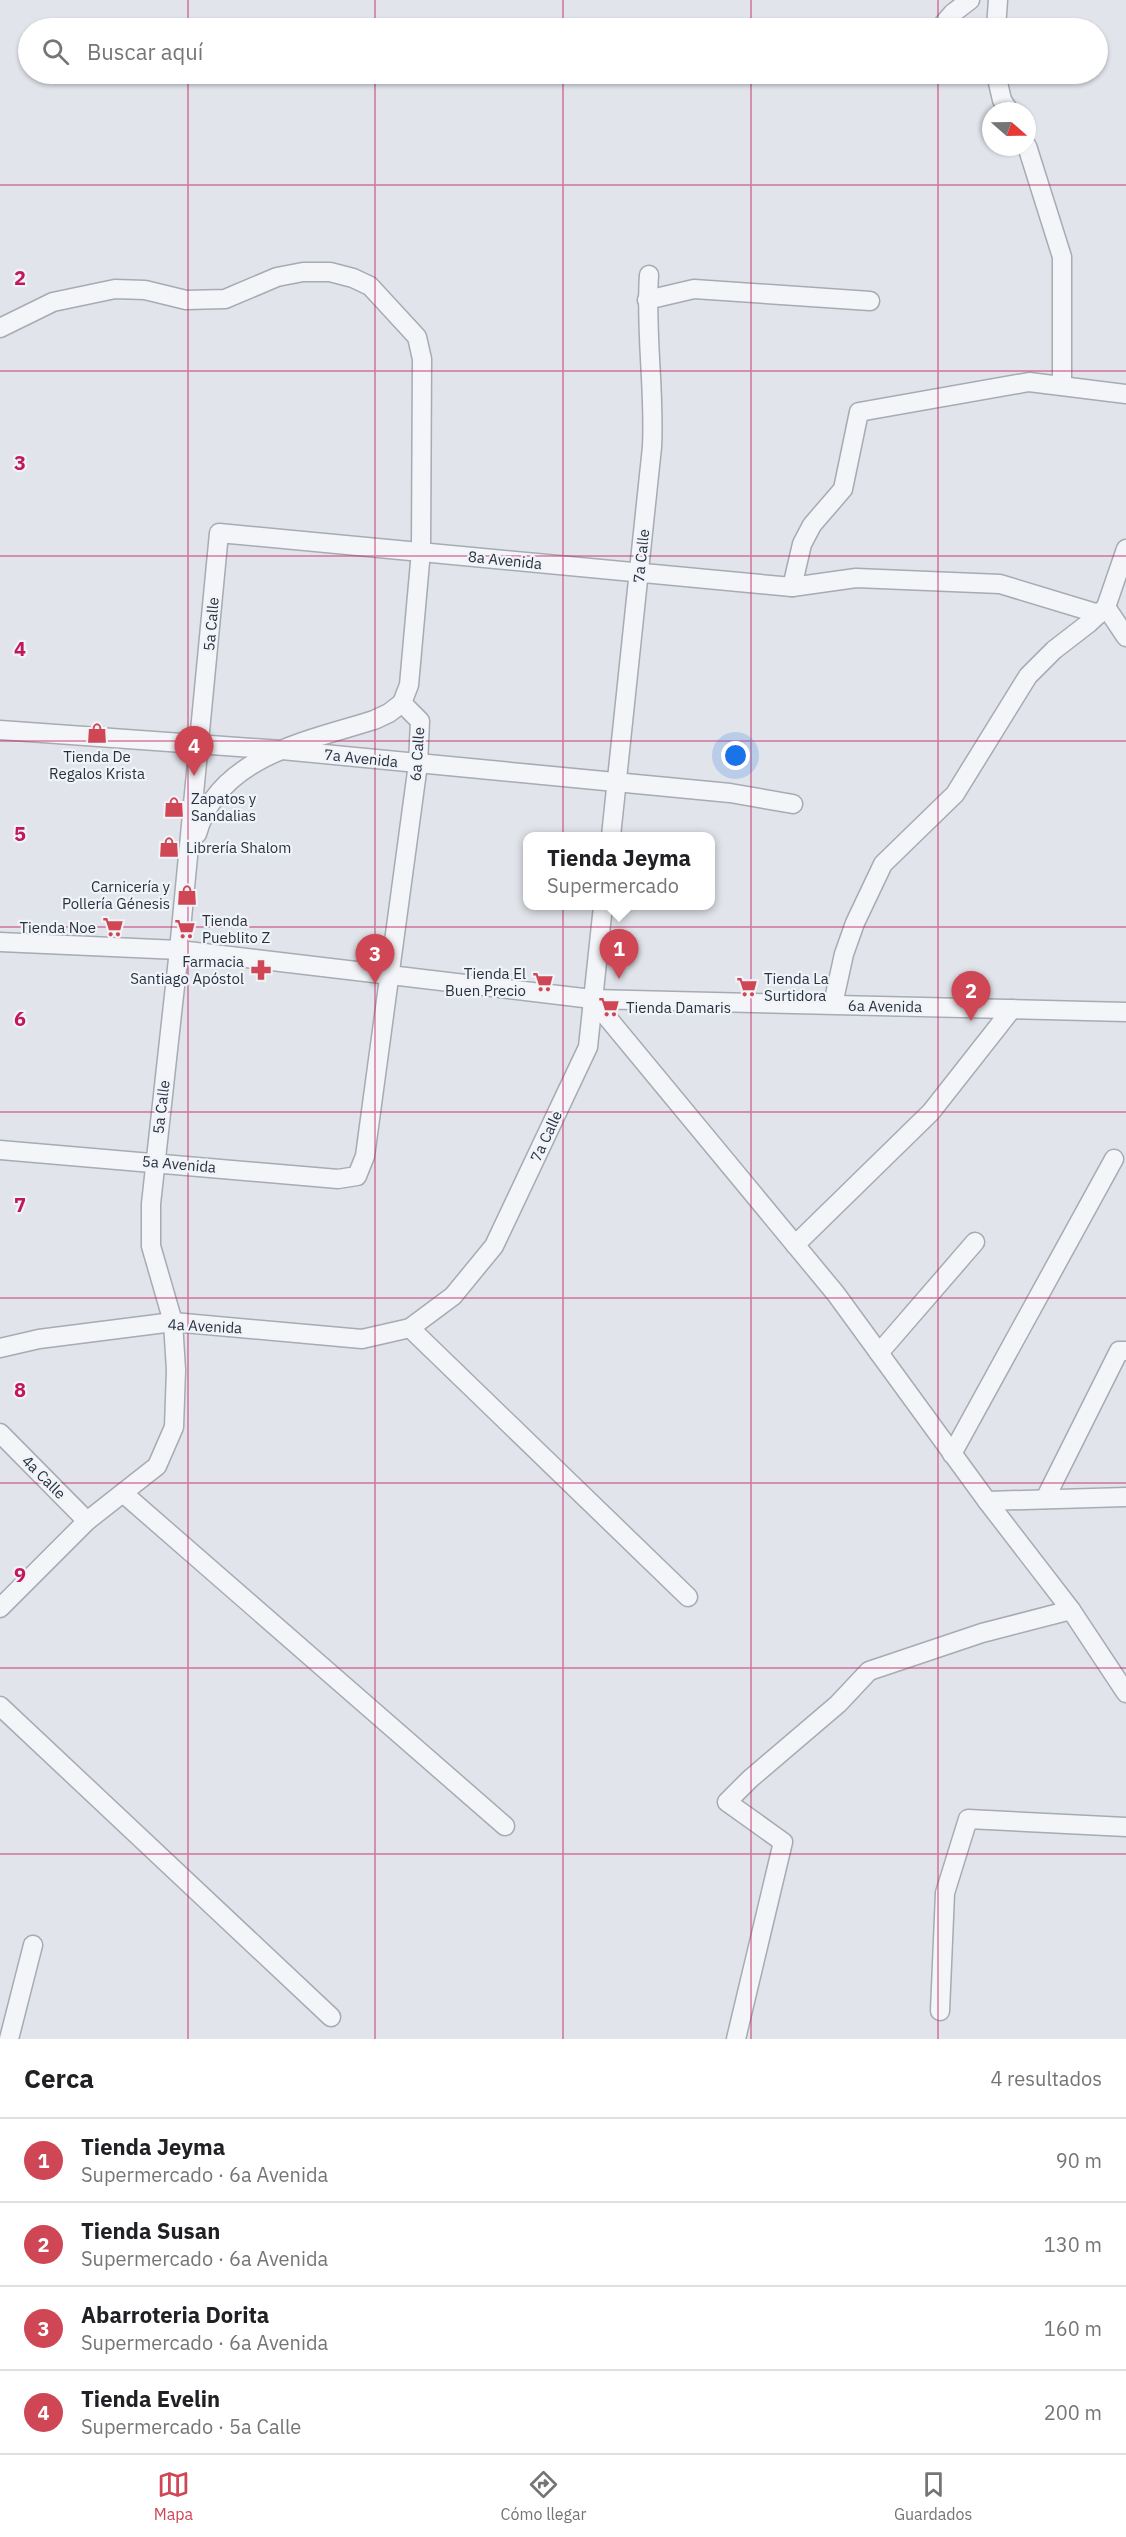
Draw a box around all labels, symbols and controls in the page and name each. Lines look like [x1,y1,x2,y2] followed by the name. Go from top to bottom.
[18,18,1108,84] search box
[39,35,72,68] icon: search
[87,37,203,66] text: Buscar aquí
[982,102,1036,156] north arrow
[14,264,26,291] text: 2
[14,449,26,476] text: 3
[629,528,653,584] street label: 7a Calle
[467,547,543,573] street label: 8a Avenida
[199,596,223,652] street label: 5a Calle
[14,635,26,662] text: 4
[85,721,109,745] shop icon: Tienda De Regalos Krista
[174,726,214,776] pin: 4
[406,726,428,782] street label: 6a Calle
[721,741,750,770] your location
[323,745,399,771] street label: 7a Avenida
[49,747,145,783] place label: Tienda De Regalos Krista
[191,789,257,825] place label: Zapatos y Sandalias
[162,795,186,819] shop icon: Zapatos y Sandalias
[14,820,26,847] text: 5
[523,832,715,910] popup
[157,835,181,859] shop icon: Librería Shalom
[186,838,291,857] place label: Librería Shalom
[547,843,691,872] text: Tienda Jeyma
[547,872,679,899] text: Supermercado
[62,877,171,913] place label: Carnicería y Pollería Génesis
[175,883,199,907] shop icon: Carnicería y Pollería Génesis
[202,911,271,947] place label: Tienda Pueblito Z
[101,915,125,939] supermarket icon: Tienda Noe
[173,917,197,941] supermarket icon: Tienda Pueblito Z
[19,918,96,937] place label: Tienda Noe
[600,930,638,979] pin: 1
[356,934,394,984] pin: 3
[130,952,244,988] place label: Farmacia Santiago Apóstol
[249,958,273,982] pharmacy icon: Farmacia Santiago Apóstol
[445,964,526,1000] place label: Tienda El Buen Precio
[764,969,829,1005] place label: Tienda La Surtidora
[531,970,555,994] supermarket icon: Tienda El Buen Precio
[952,972,990,1021] pin: 2
[735,975,759,999] supermarket icon: Tienda La Surtidora
[597,995,621,1019] supermarket icon: Tienda Damaris
[848,996,922,1016] street label: 6a Avenida
[626,998,731,1017] place label: Tienda Damaris
[14,1005,26,1032] text: 6
[148,1079,174,1135] street label: 5a Calle
[526,1107,566,1165] street label: 7a Calle
[141,1151,217,1177] street label: 5a Avenida
[14,1191,26,1218] text: 7
[167,1315,243,1337] street label: 4a Avenida
[14,1376,26,1403] text: 8
[18,1451,70,1503] street label: 4a Calle
[14,1561,26,1588] text: 9
[24,2061,94,2095] text: Cerca
[990,2065,1102,2092] text: 4 resultados
[81,2132,225,2161] text: Tienda Jeyma
[38,2147,50,2174] text: 1
[1056,2147,1102,2174] text: 90 m
[81,2161,328,2188] text: Supermercado · 6a Avenida
[81,2216,220,2245] text: Tienda Susan
[38,2231,50,2258] text: 2
[1044,2231,1102,2258] text: 130 m
[81,2245,328,2272] text: Supermercado · 6a Avenida
[81,2300,269,2329] text: Abarroteria Dorita
[38,2315,50,2342] text: 3
[1044,2315,1102,2342] text: 160 m
[81,2329,328,2356] text: Supermercado · 6a Avenida
[81,2384,220,2413] text: Tienda Evelin
[38,2399,50,2426] text: 4
[1044,2399,1102,2426] text: 200 m
[81,2413,301,2440] text: Supermercado · 5a Calle
[154,2468,193,2524] tab: Mapa
[501,2468,586,2524] tab: Cómo llegar
[894,2468,972,2524] tab: Guardados

